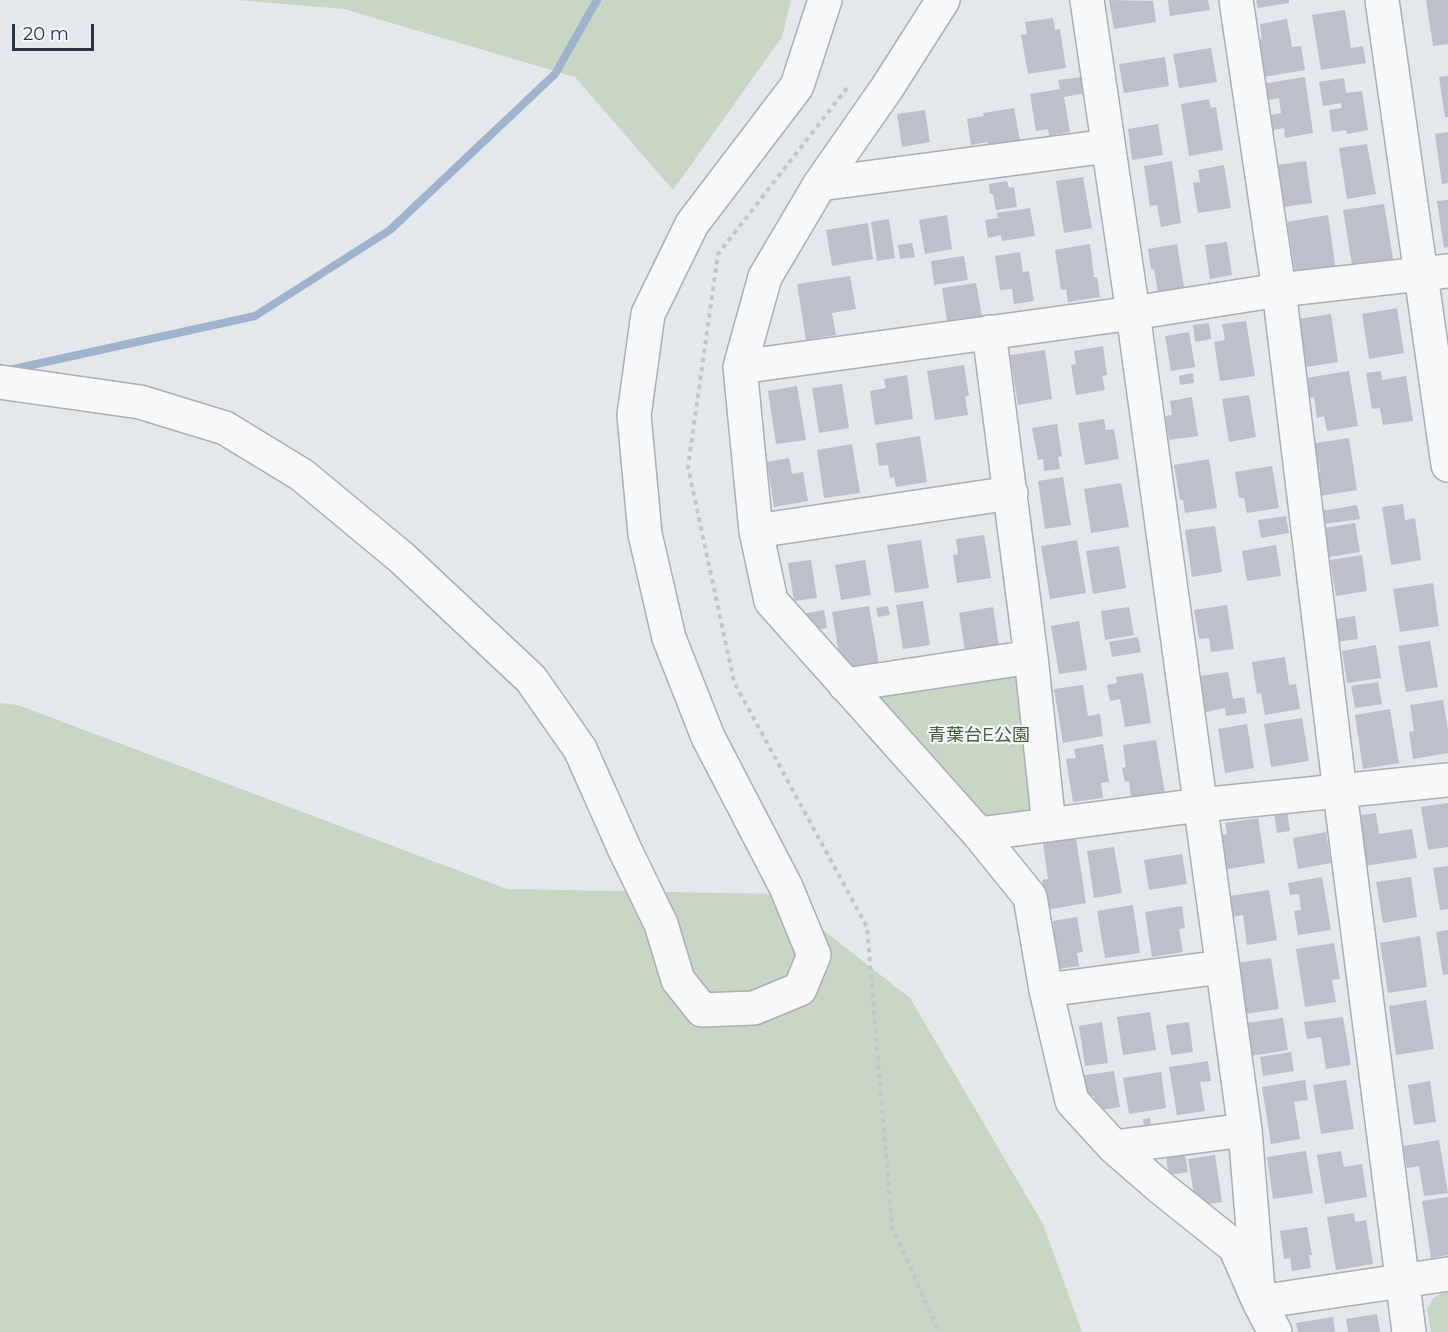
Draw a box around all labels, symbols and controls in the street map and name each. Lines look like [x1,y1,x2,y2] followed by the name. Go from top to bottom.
[15,12,98,50] scale bar
[23,23,69,45] text: 20 m
[928,725,1030,747] park label: 青葉台E公園

